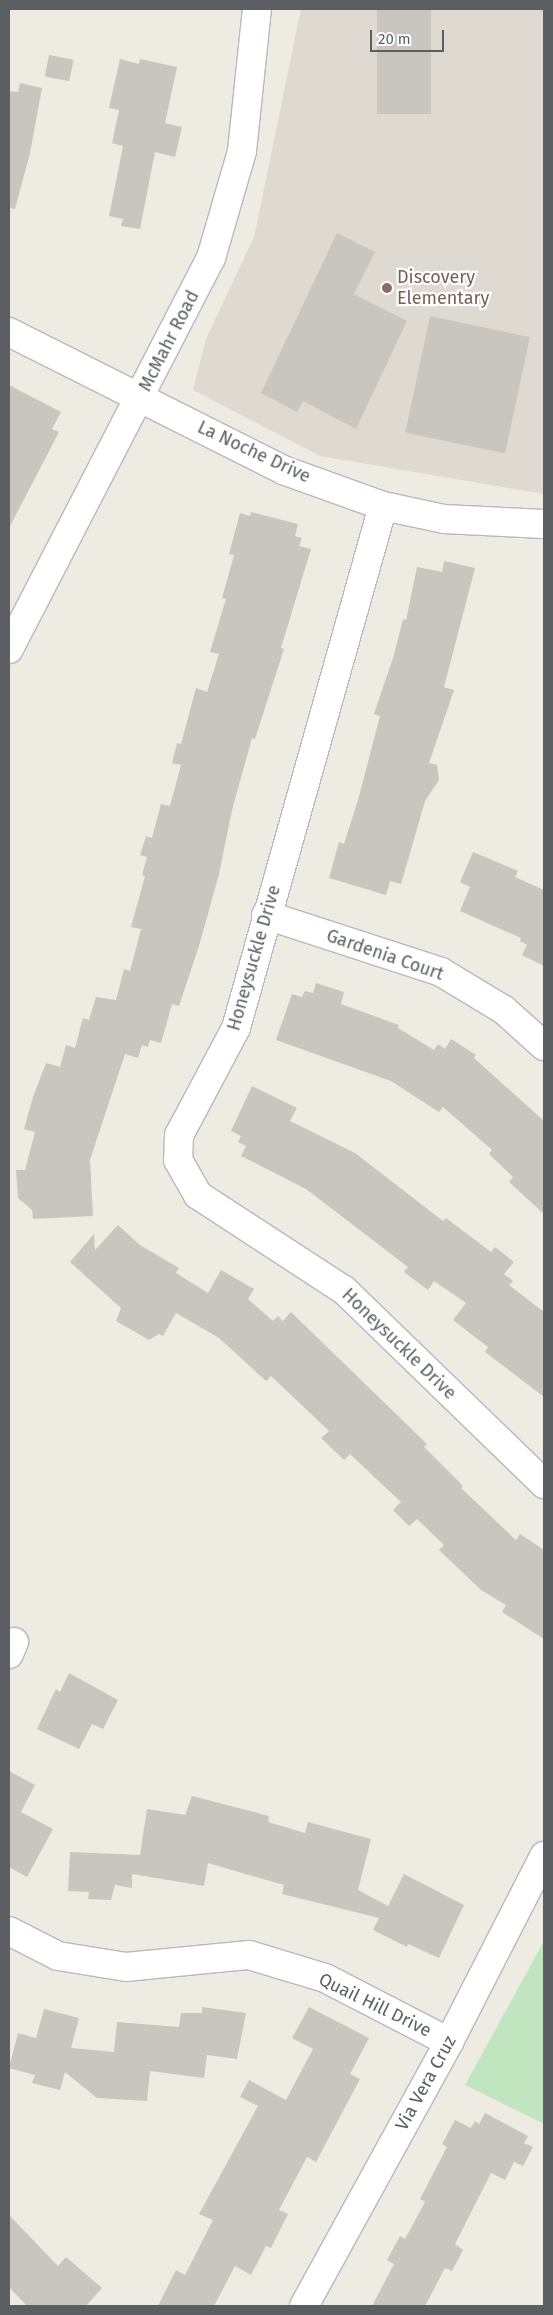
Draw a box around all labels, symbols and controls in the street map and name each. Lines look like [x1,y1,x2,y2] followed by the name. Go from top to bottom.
[373,20,447,52] scale bar
[378,30,411,48] text: 20 m
[397,267,489,310] place label: Discovery Elementary
[381,282,393,294] marker: Discovery Elementary
[134,287,204,395] street label: McMahr Road
[194,416,314,488] street label: La Noche Drive
[223,883,285,1033] street label: Honeysuckle Drive
[324,925,446,985] street label: Gardenia Court
[337,1284,461,1404] street label: Honeysuckle Drive
[315,1968,435,2042] street label: Quail Hill Drive
[391,2032,461,2134] street label: Via Vera Cruz

